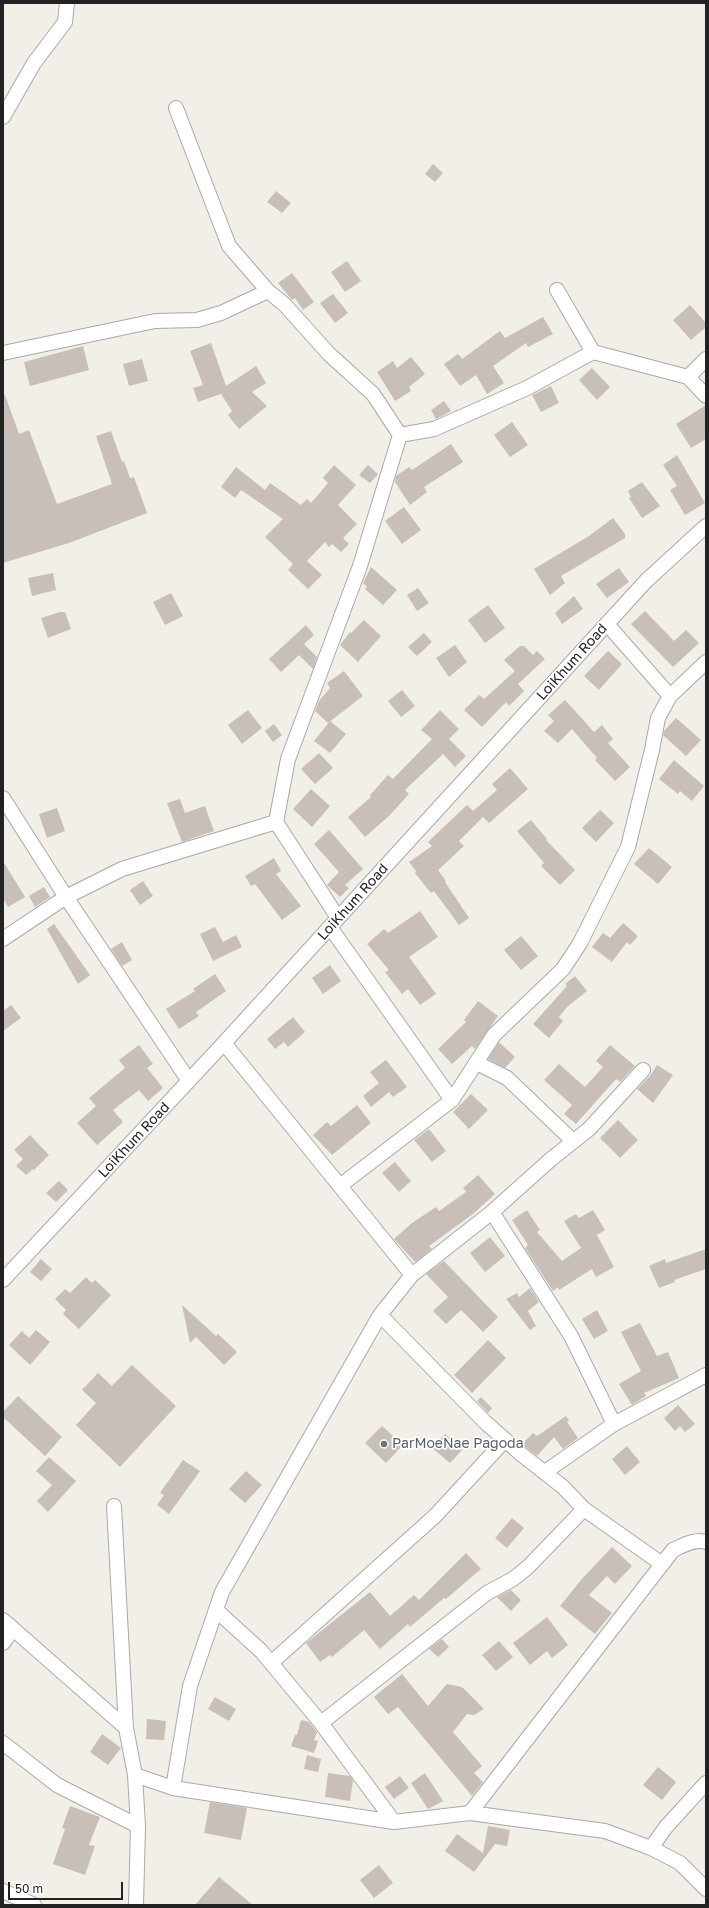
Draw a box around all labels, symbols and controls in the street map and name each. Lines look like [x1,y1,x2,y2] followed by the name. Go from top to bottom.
[533,620,611,704] street label: LoiKhum Road
[314,860,392,944] street label: LoiKhum Road
[95,1099,173,1181] street label: LoiKhum Road
[392,1436,524,1452] place label: ParMoeNae Pagoda
[379,1439,389,1449] marker: ParMoeNae Pagoda
[10,1874,125,1900] scale bar
[15,1881,43,1896] text: 50 m

